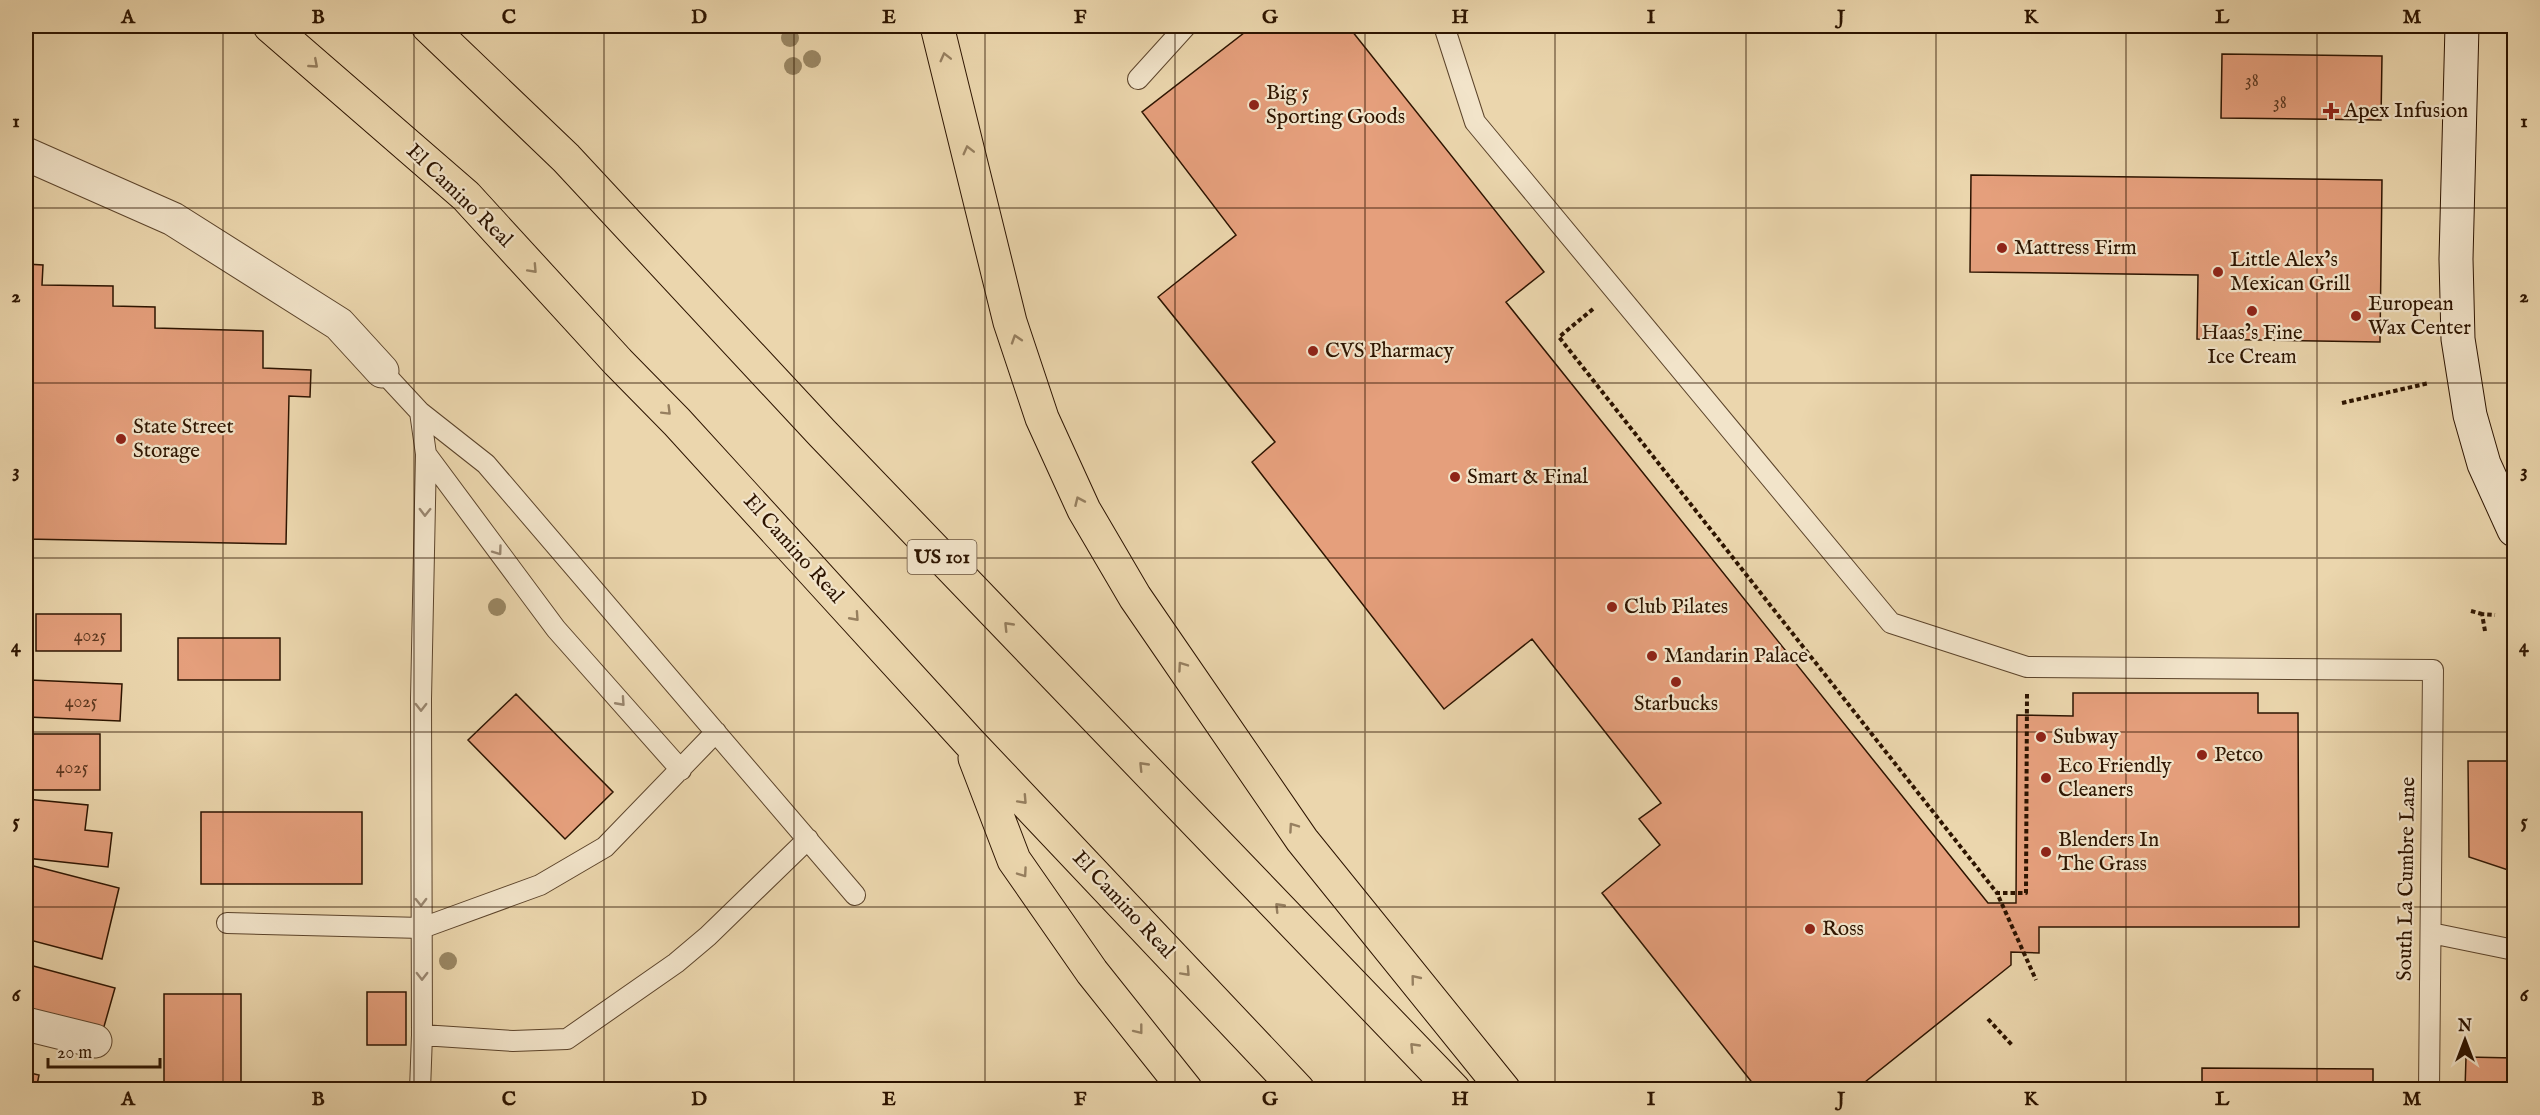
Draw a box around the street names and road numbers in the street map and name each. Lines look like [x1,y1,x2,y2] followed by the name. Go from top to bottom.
[400,138,518,254] street label: El Camino Real
[737,489,849,610] street label: El Camino Real
[908,540,976,574] road number: US 101
[2392,776,2422,981] street label: South La Cumbre Lane
[1066,845,1180,965] street label: El Camino Real

